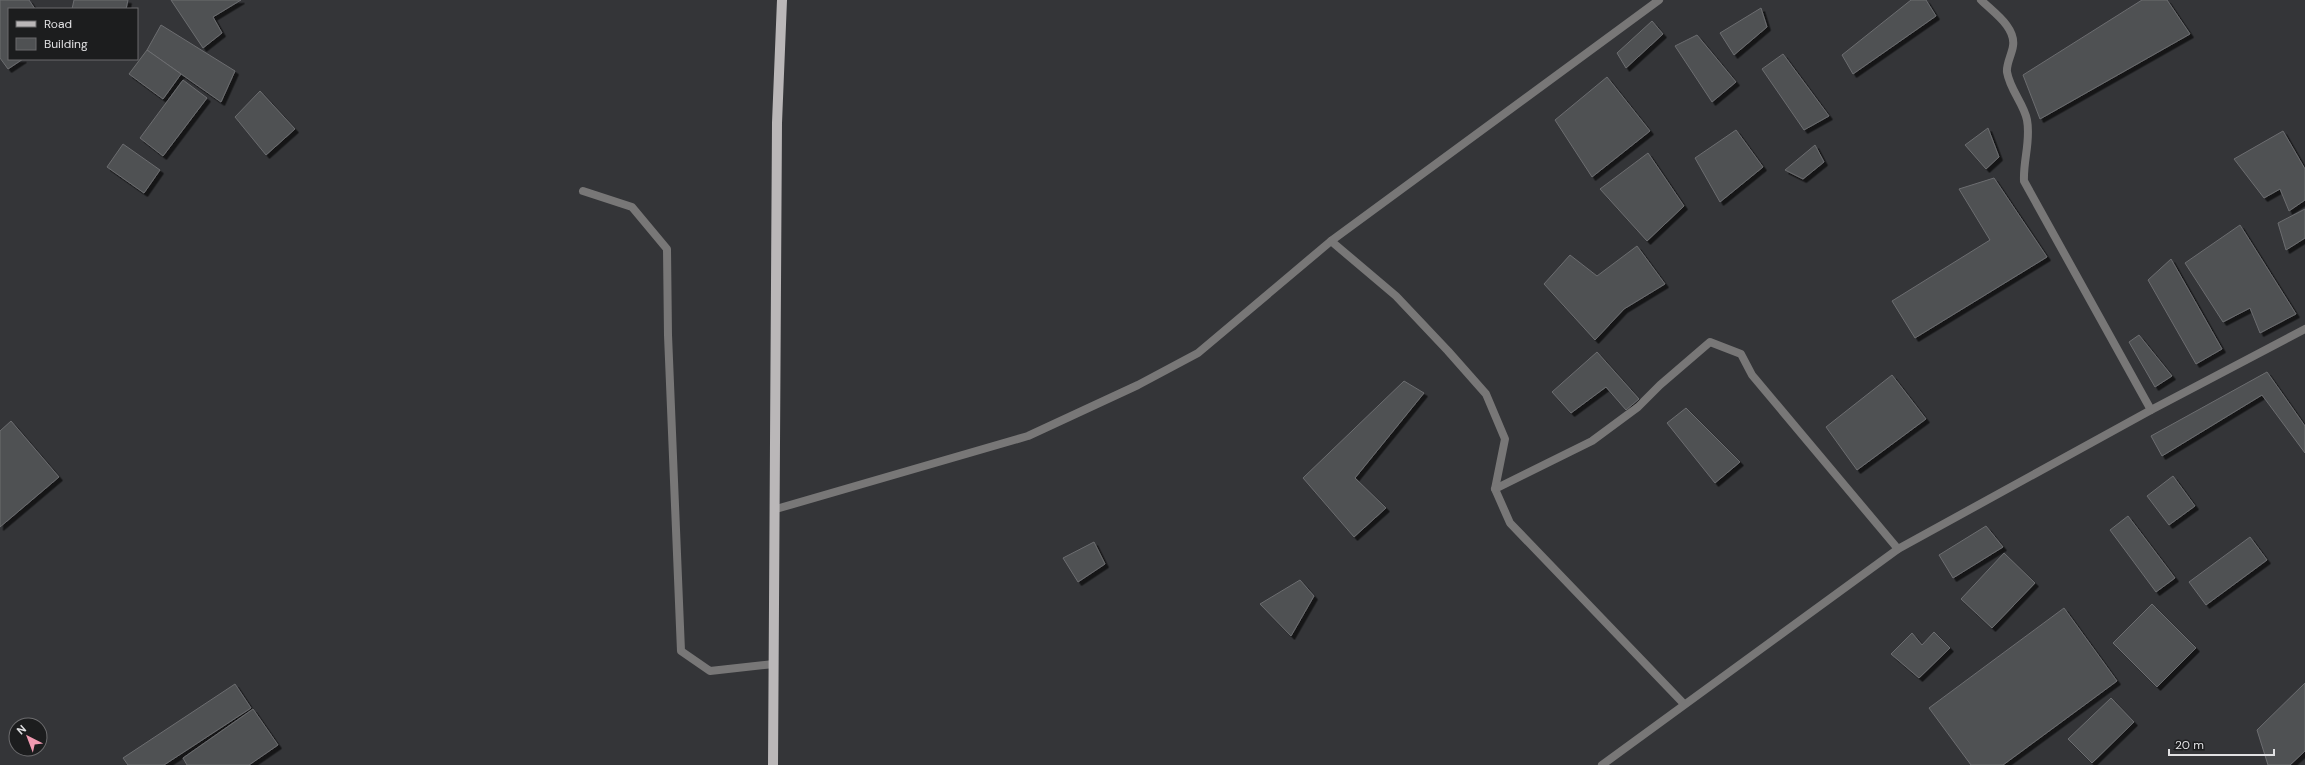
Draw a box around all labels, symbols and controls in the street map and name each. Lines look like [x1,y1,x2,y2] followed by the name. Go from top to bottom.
[8,8,138,60] legend
[44,16,72,32] text: Road
[44,36,88,52] text: Building
[8,717,48,757] north arrow
[14,722,29,737] text: N
[2169,731,2274,757] scale bar
[2175,737,2204,753] text: 20 m

